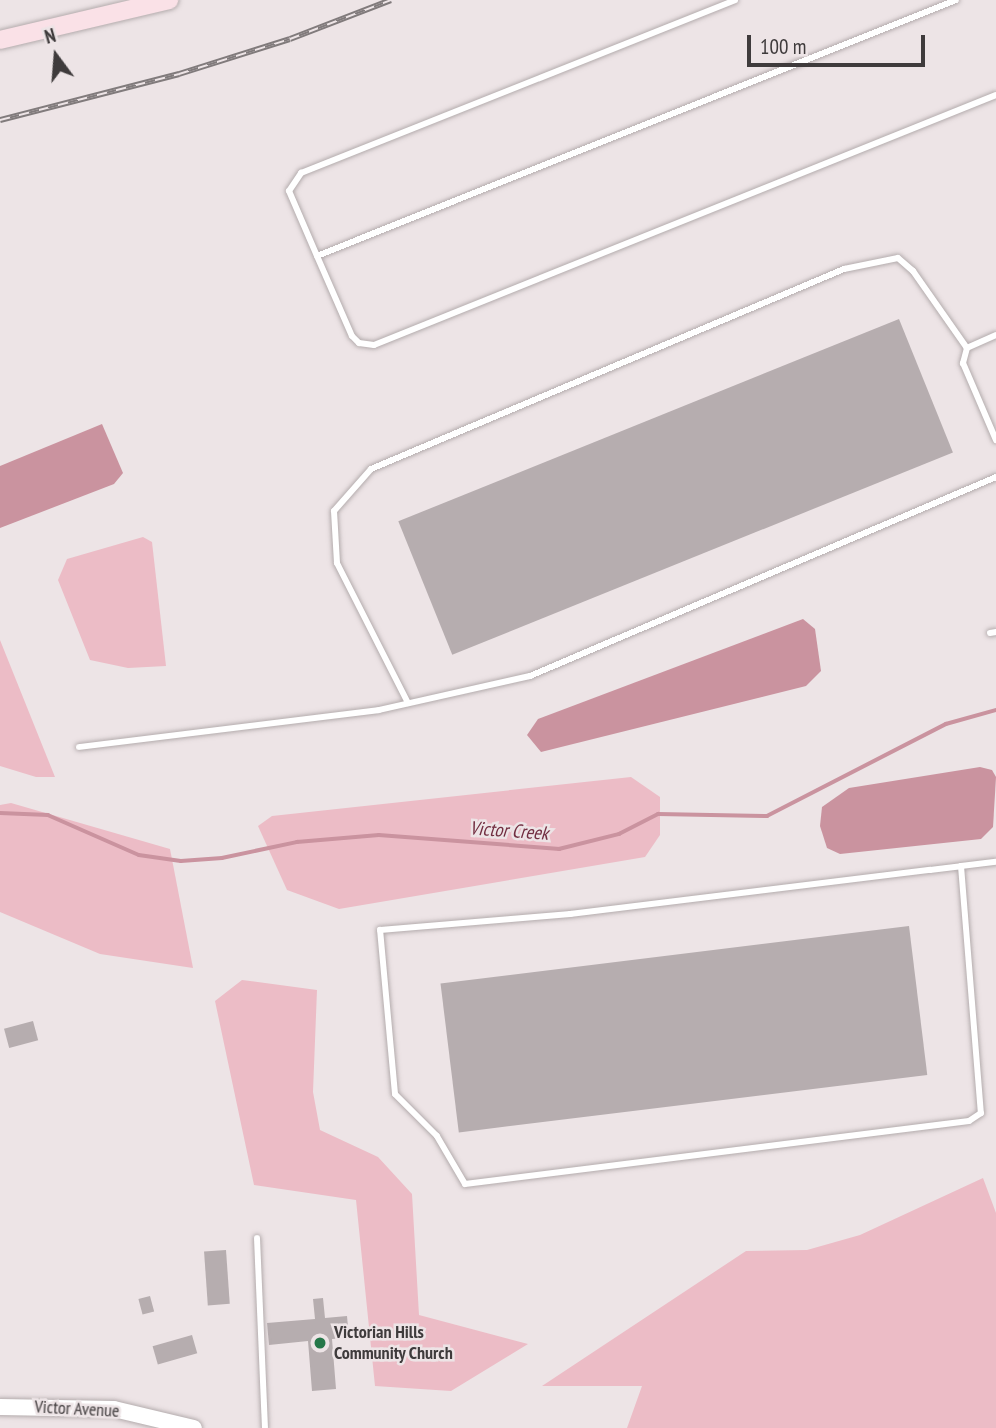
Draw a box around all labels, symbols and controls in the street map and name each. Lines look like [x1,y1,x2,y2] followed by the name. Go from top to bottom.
[21,21,91,91] north arrow
[751,21,930,65] scale bar
[42,23,58,49] text: N
[760,33,806,60] text: 100 m
[469,817,549,845] water label: Victor Creek
[334,1322,453,1364] place label: Victorian Hills Community Church
[312,1335,328,1351] marker: Victorian Hills Community Church
[34,1396,120,1422] street label: Victor Avenue

